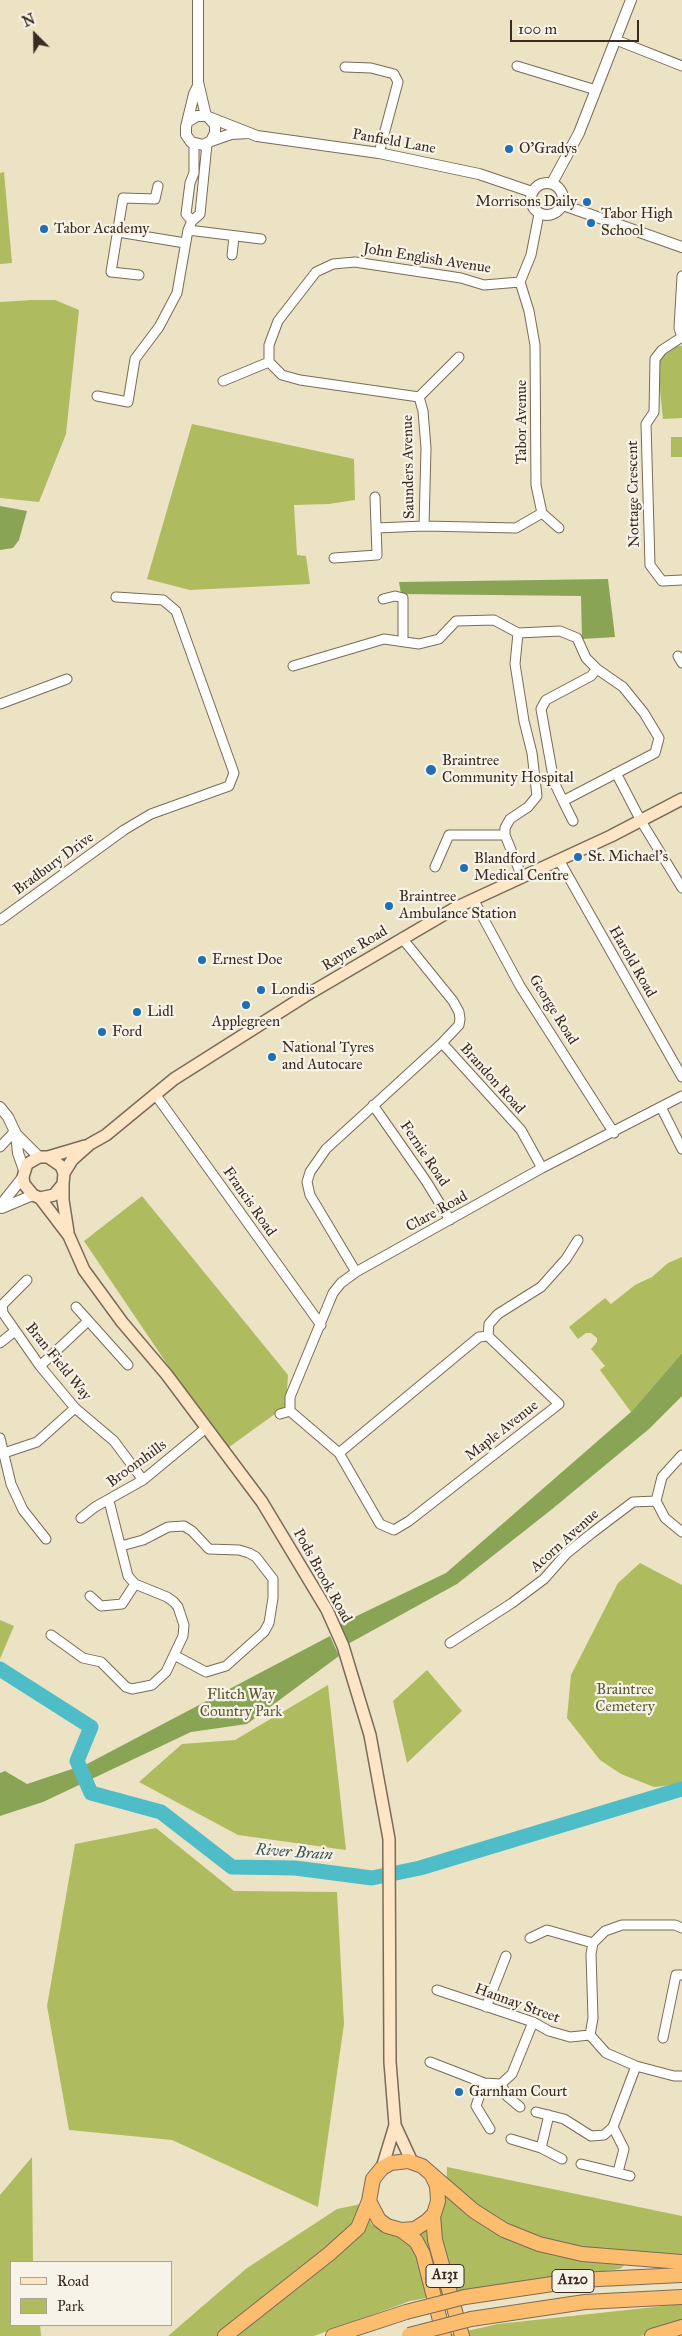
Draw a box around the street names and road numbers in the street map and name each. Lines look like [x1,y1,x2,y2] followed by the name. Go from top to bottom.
[351,126,437,158] street label: Panfield Lane
[362,240,492,278] street label: John English Avenue
[513,380,531,464] street label: Tabor Avenue
[399,415,419,519] street label: Saunders Avenue
[624,440,644,548] street label: Nottage Crescent
[10,829,98,899] street label: Bradbury Drive
[319,922,391,976] street label: Rayne Road
[604,923,660,1001] street label: Harold Road
[524,972,582,1048] street label: George Road
[456,1040,528,1118] street label: Brandon Road
[396,1118,452,1190] street label: Fernie Road
[219,1164,279,1240] street label: Francis Road
[403,1188,471,1236] street label: Clare Road
[21,1320,95,1404] street label: Bran Field Way
[462,1397,542,1465] street label: Maple Avenue
[104,1436,170,1492] street label: Broomhills
[527,1506,603,1576] street label: Acorn Avenue
[289,1526,355,1626] street label: Pods Brook Road
[472,1980,562,2028] street label: Hannay Street
[426,2264,464,2288] road number: A131
[552,2270,594,2292] road number: A120

